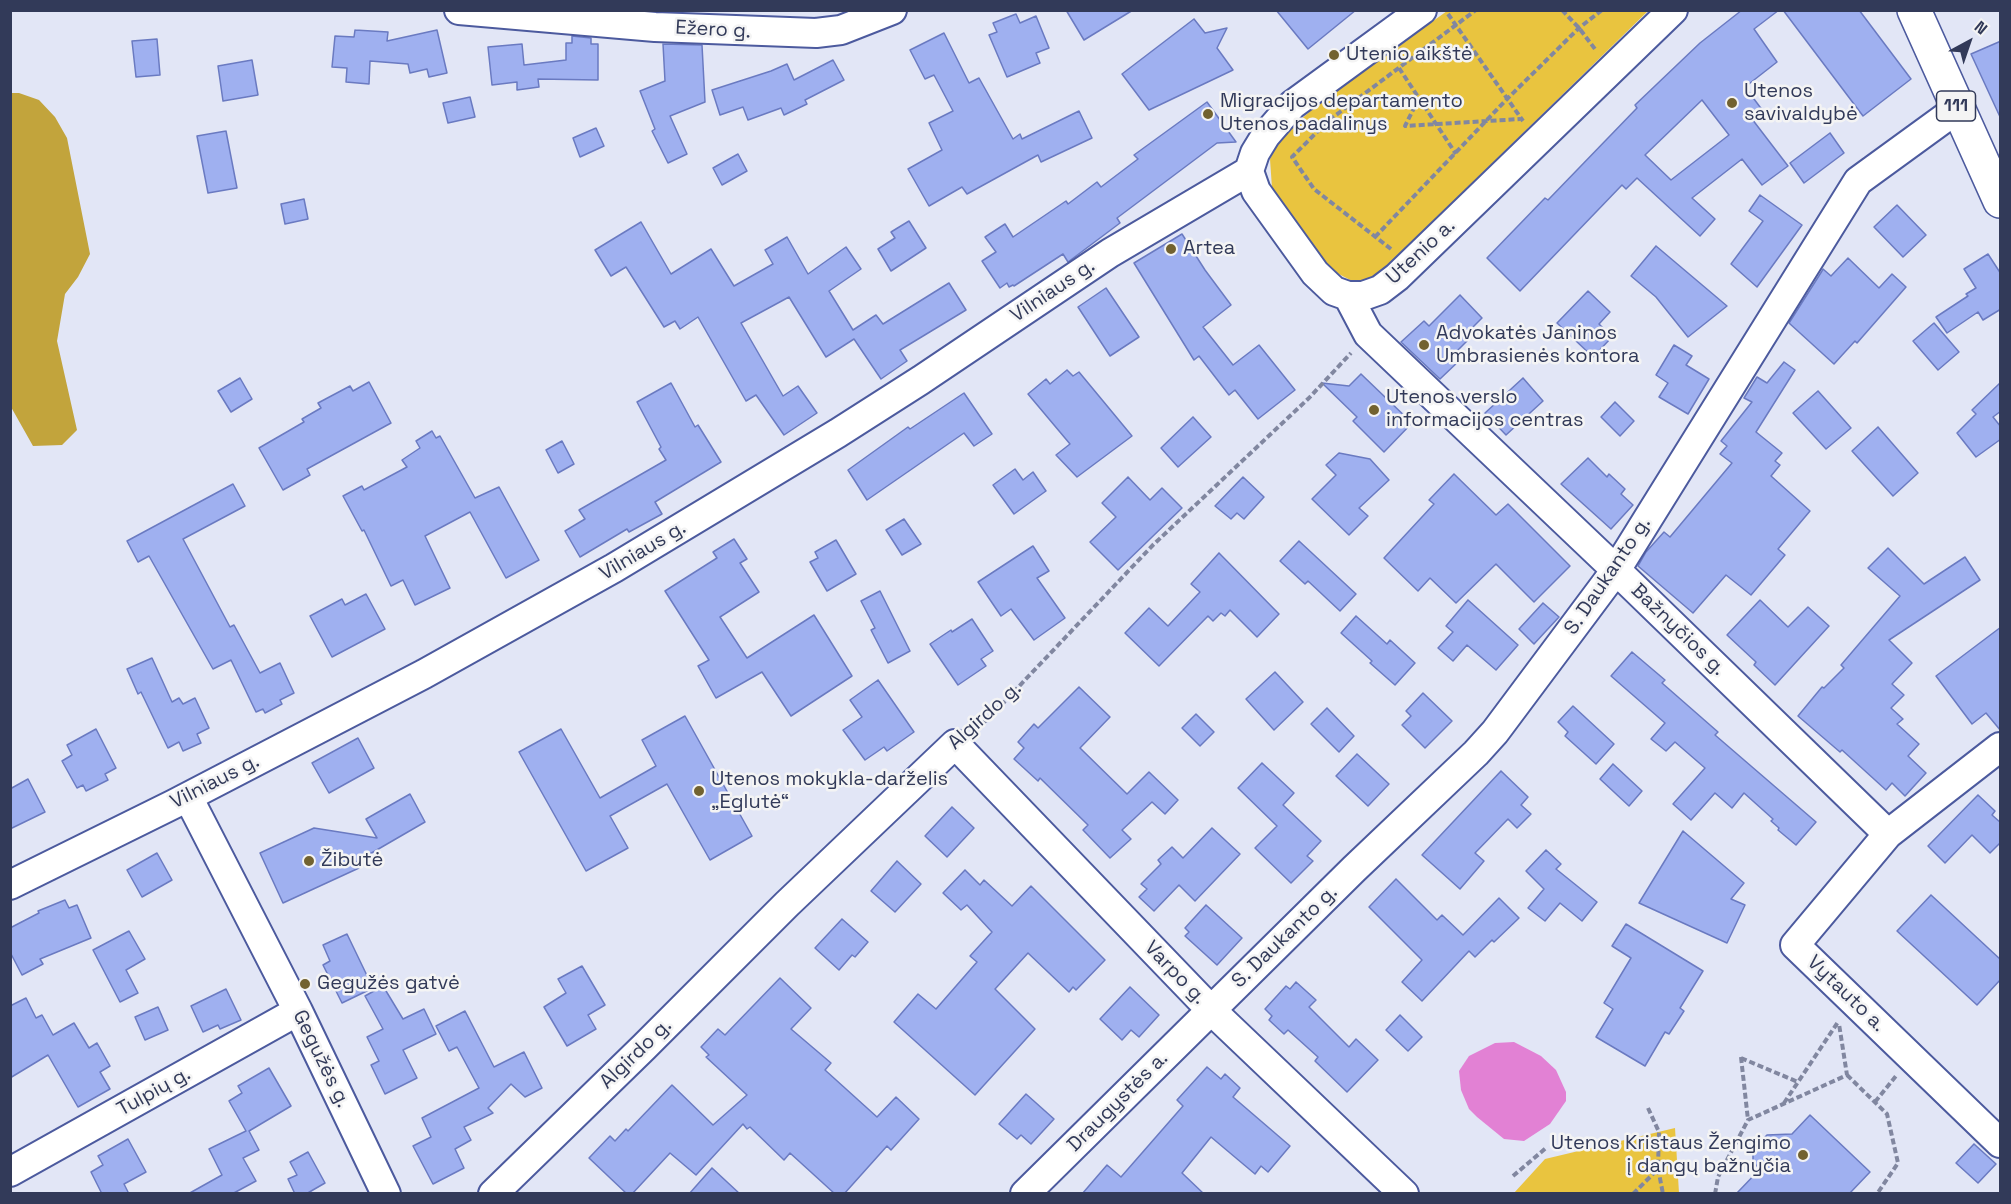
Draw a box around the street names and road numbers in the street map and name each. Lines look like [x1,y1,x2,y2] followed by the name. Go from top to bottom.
[675,16,751,44] street label: Ežero g.
[1936,91,1976,121] road number: 111
[1382,214,1460,290] street label: Utenio a.
[1006,254,1100,328] street label: Vilniaus g.
[1560,512,1656,640] street label: S. Daukanto g.
[596,516,690,586] street label: Vilniaus g.
[1626,579,1730,681] street label: Bažnyčios g.
[943,677,1027,755] street label: Algirdo g.
[167,749,263,815] street label: Vilniaus g.
[1227,881,1343,993] street label: S. Daukanto g.
[1139,936,1211,1010] street label: Varpo g.
[1802,951,1890,1037] street label: Vytauto a.
[287,1006,355,1112] street label: Gegužės g.
[595,1014,677,1094] street label: Algirdo g.
[1063,1047,1173,1157] street label: Draugystės a.
[113,1062,195,1122] street label: Tulpių g.

